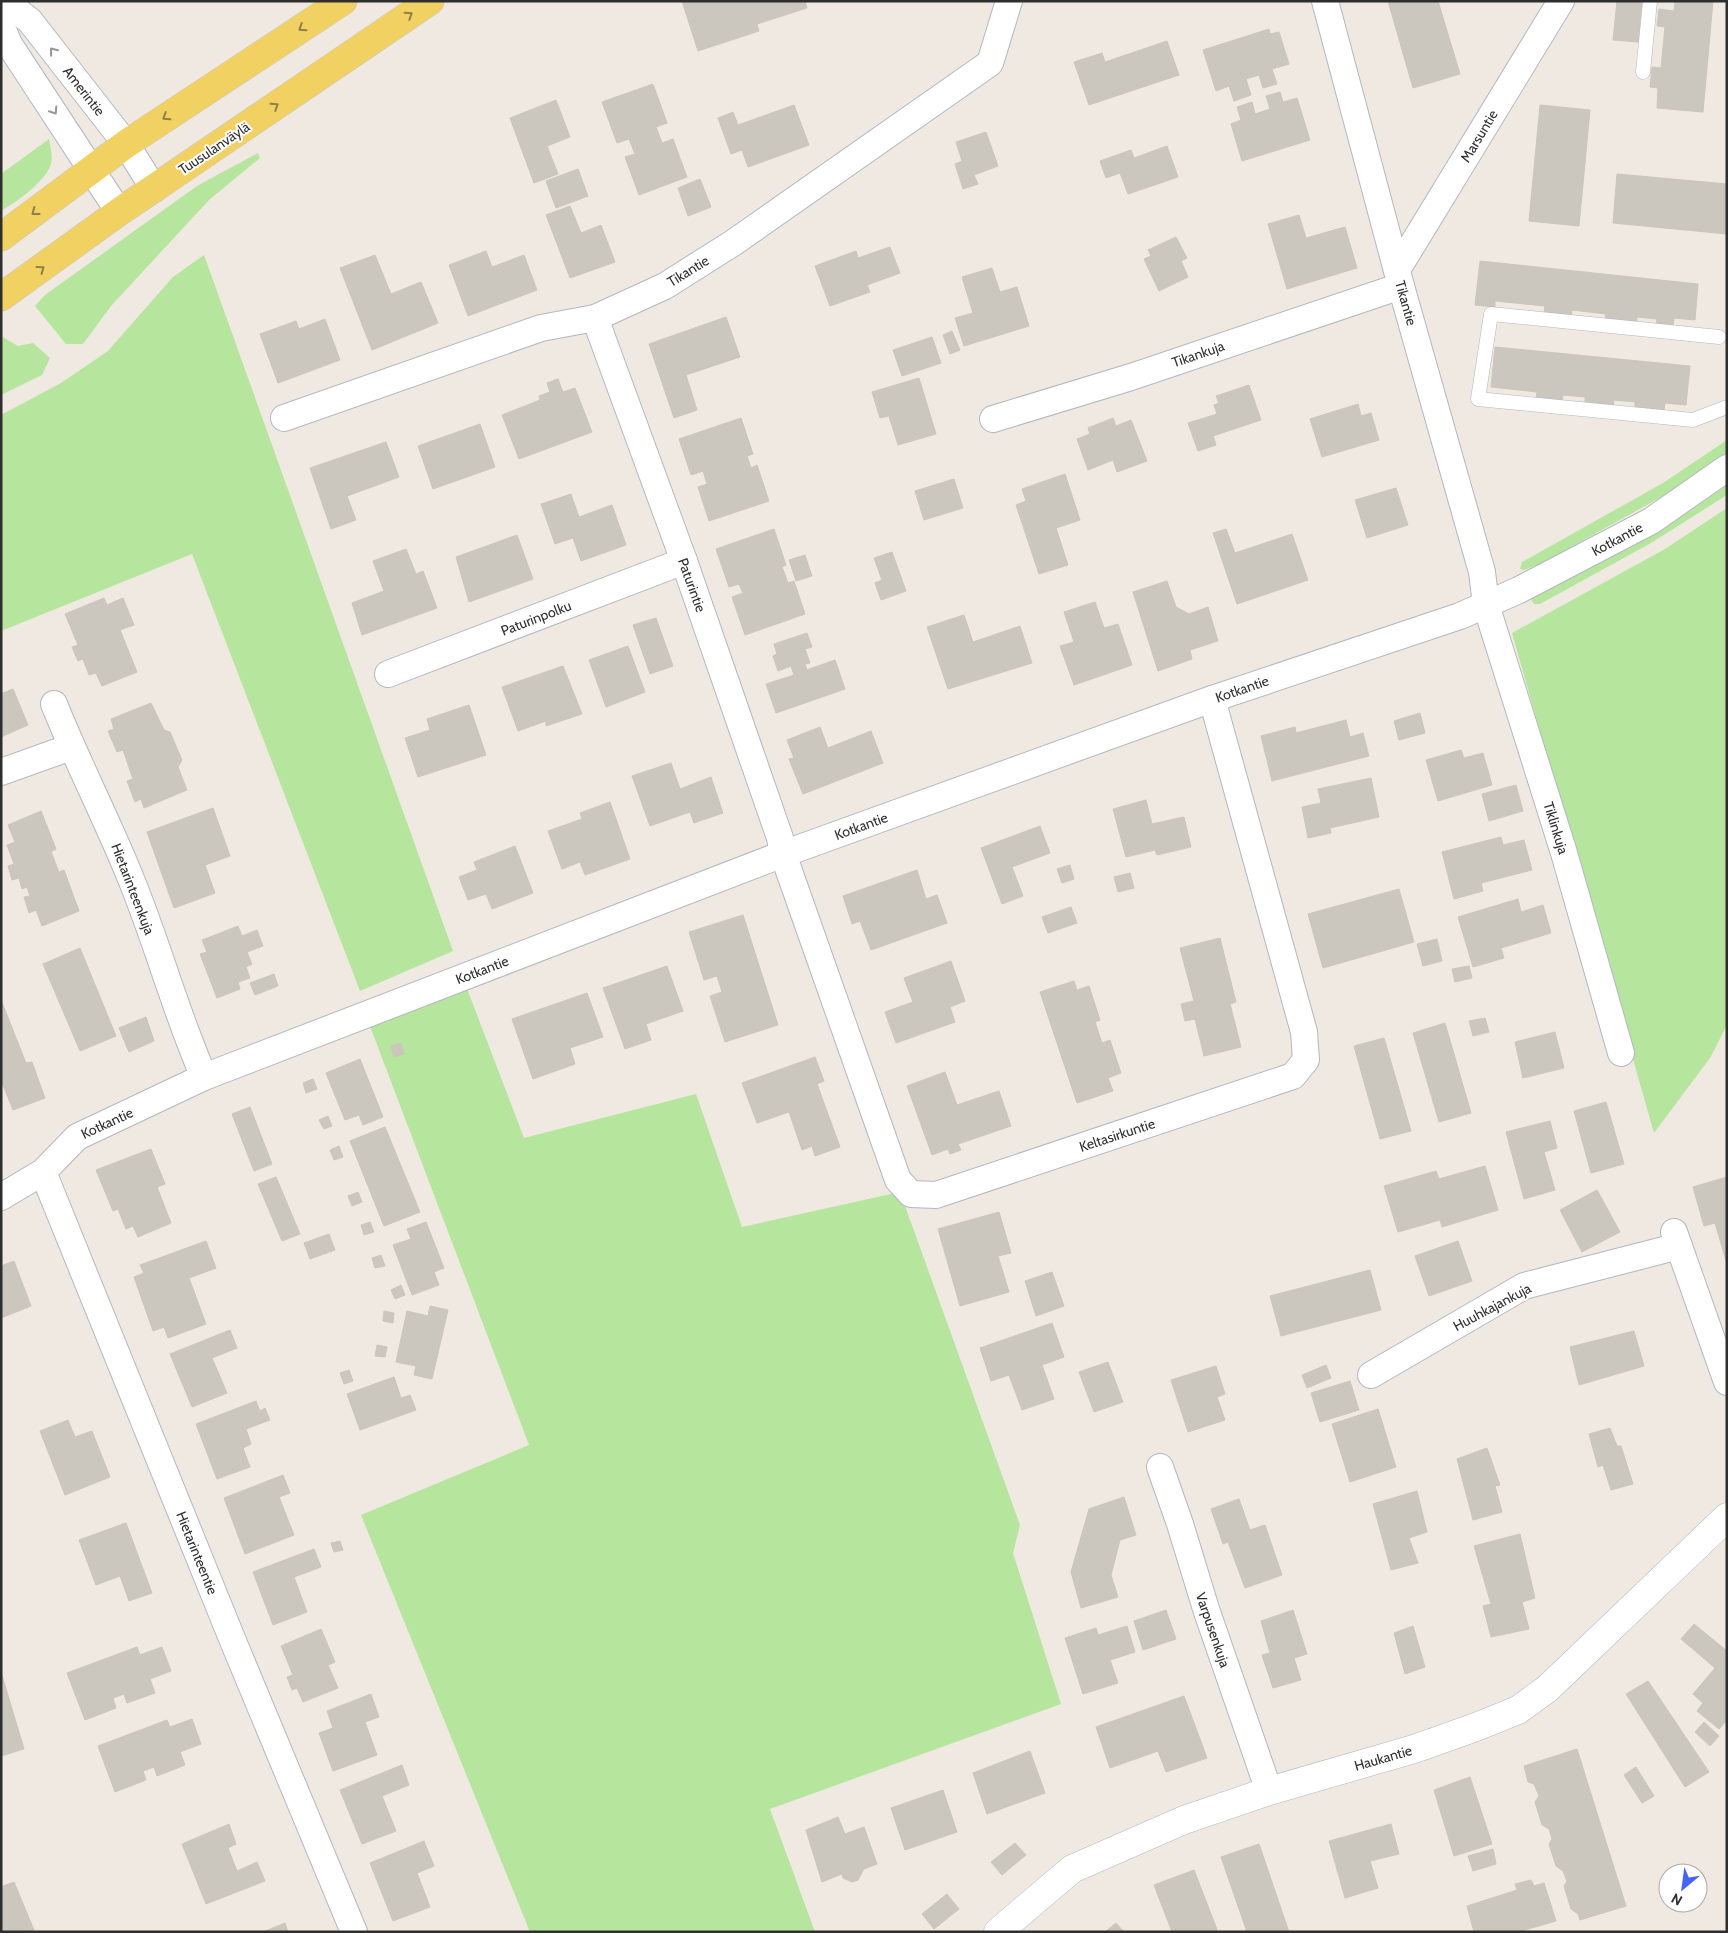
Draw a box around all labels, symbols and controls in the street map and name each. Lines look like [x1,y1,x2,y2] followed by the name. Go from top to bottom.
[403,12,413,21] one-way arrow
[299,22,308,31] one-way arrow
[50,47,59,57] one-way arrow
[59,63,109,119] street label: Amerintie
[269,103,278,112] one-way arrow
[47,106,57,115] one-way arrow
[1456,106,1502,166] street label: Marsuntie
[163,111,172,120] one-way arrow
[175,117,253,178] street label: Tuusulanväylä
[31,206,41,215] one-way arrow
[664,251,712,291] street label: Tikantie
[35,266,45,275] one-way arrow
[1391,279,1421,327] street label: Tikantie
[1169,337,1227,371] street label: Tikankuja
[1588,518,1646,560] street label: Kotkantie
[674,555,710,615] street label: Paturintie
[498,596,574,640] street label: Paturinpolku
[1213,671,1271,707] street label: Kotkantie
[1540,800,1573,857] street label: Tiklinkuja
[832,808,890,844] street label: Kotkantie
[107,841,159,938] street label: Hietarinteenkuja
[453,952,511,988] street label: Kotkantie
[78,1103,136,1143] street label: Kotkantie
[1077,1114,1157,1156] street label: Keltasirkuntie
[1450,1279,1534,1335] street label: Huuhkajankuja
[172,1509,222,1597] street label: Hietarinteentie
[1192,1590,1234,1670] street label: Varpusenkuja
[1352,1741,1414,1775] street label: Haukantie
[1658,1863,1708,1913] north arrow
[1668,1889,1685,1910] text: N

